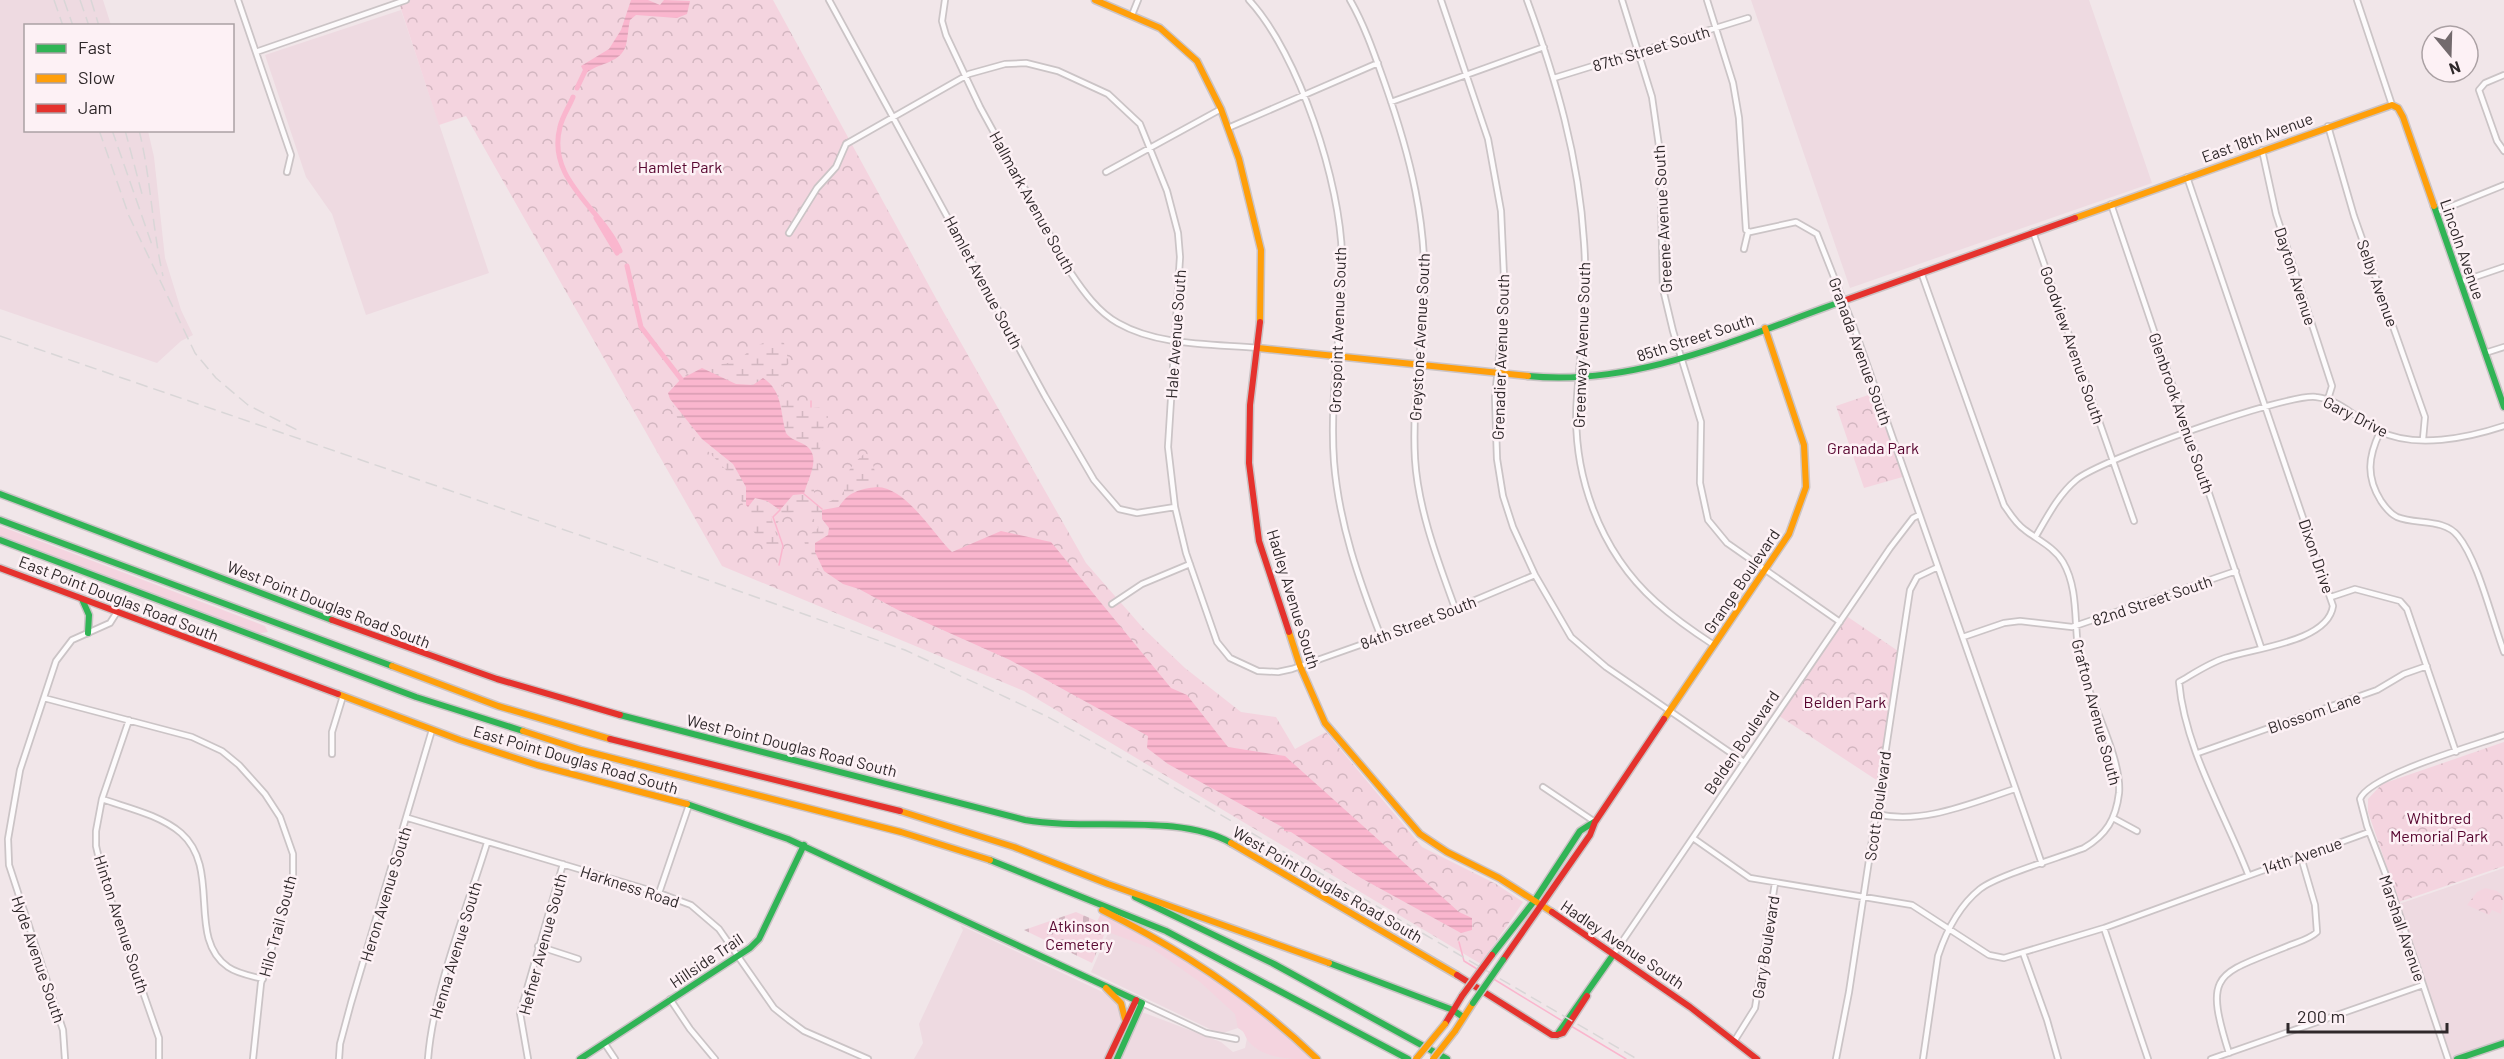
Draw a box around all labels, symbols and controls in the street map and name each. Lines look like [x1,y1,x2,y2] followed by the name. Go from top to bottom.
[1590,21,1712,75] street label: 87th Street South
[24,24,234,132] legend
[2420,24,2480,84] north arrow
[78,36,112,58] text: Fast
[2447,58,2463,79] text: N
[78,66,115,88] text: Slow
[78,96,112,118] text: Jam
[2199,108,2315,166] street label: East 18th Avenue
[986,128,1080,276] street label: Hallmark Avenue South
[1649,145,1675,293] street label: Greene Avenue South
[638,157,722,176] park label: Hamlet Park
[2437,196,2489,302] street label: Lincoln Avenue
[941,212,1027,352] street label: Hamlet Avenue South
[2271,224,2321,328] street label: Dayton Avenue
[2353,237,2403,329] street label: Selby Avenue
[1325,247,1349,413] street label: Grospoint Avenue South
[1405,253,1433,421] street label: Greystone Avenue South
[1569,262,1593,428] street label: Greenway Avenue South
[2037,264,2109,426] street label: Goodview Avenue South
[1161,269,1189,399] street label: Hale Avenue South
[1488,274,1512,440] street label: Grenadier Avenue South
[1825,275,1897,427] street label: Granada Avenue South
[1634,309,1756,365] street label: 85th Street South
[2146,330,2218,496] street label: Glenbrook Avenue South
[2320,392,2392,440] street label: Gary Drive
[1827,438,1919,457] park label: Granada Park
[2295,516,2339,596] street label: Dixon Drive
[1699,525,1783,637] street label: Grange Boulevard
[1264,527,1324,671] street label: Hadley Avenue South
[16,551,222,645] street label: East Point Douglas Road South
[225,556,433,652] street label: West Point Douglas Road South
[2090,571,2214,629] street label: 82nd Street South
[1357,591,1479,653] street label: 84th Street South
[2068,637,2126,787] street label: Grafton Avenue South
[1699,687,1783,797] street label: Belden Boulevard
[2265,687,2363,737] street label: Blossom Lane
[1804,692,1886,711] park label: Belden Park
[685,710,899,780] street label: West Point Douglas Road South
[471,721,681,797] street label: East Point Douglas Road South
[1860,750,1894,862] street label: Scott Boulevard
[2390,808,2488,845] park label: Whitbred Memorial Park
[1230,822,1426,946] street label: West Point Douglas Road South
[355,824,415,964] street label: Heron Avenue South
[2260,833,2344,877] street label: 14th Avenue
[91,852,153,996] street label: Hinton Avenue South
[578,861,682,911] street label: Harkness Road
[514,871,570,1017] street label: Hefner Avenue South
[2376,872,2430,984] street label: Marshall Avenue
[254,873,300,979] street label: Hilo Trail South
[425,879,485,1021] street label: Henna Avenue South
[8,893,70,1025] street label: Hyde Avenue South
[1747,894,1783,1000] street label: Gary Boulevard
[1558,896,1688,992] street label: Hadley Avenue South
[1045,916,1113,953] park label: Atkinson Cemetery
[666,929,746,991] street label: Hillside Trail
[2288,996,2447,1034] scale bar
[2297,1005,2345,1027] text: 200 m

